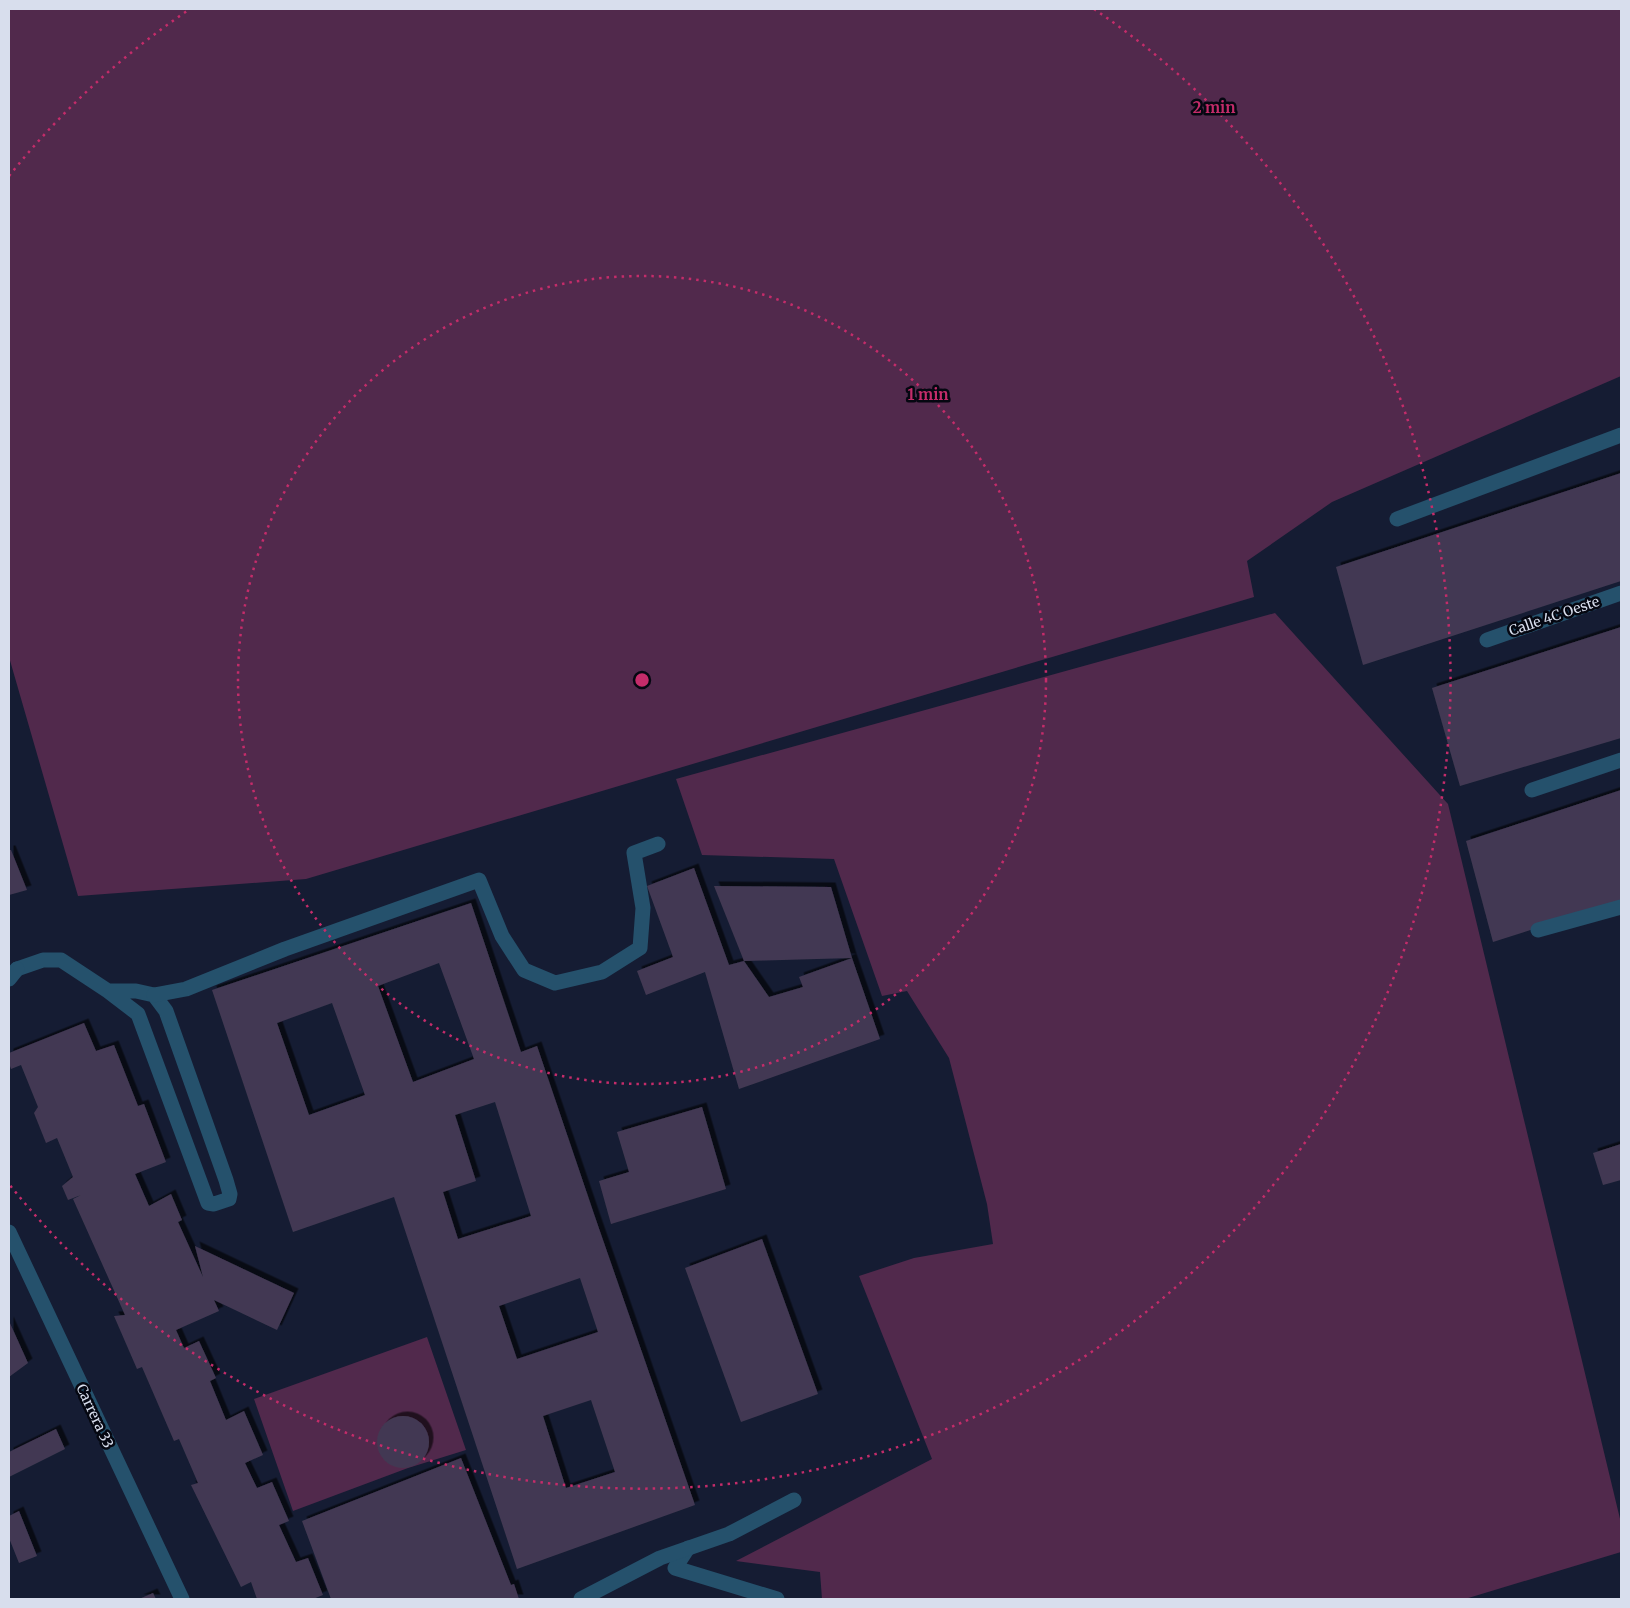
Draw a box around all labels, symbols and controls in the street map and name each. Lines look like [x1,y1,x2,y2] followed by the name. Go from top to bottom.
[1193,98,1235,117] text: 2 min
[908,385,948,404] text: 1 min
[1506,592,1602,640] street label: Calle 4C Oeste
[633,671,651,689] centre of rings
[72,1381,118,1451] street label: Carrera 33

